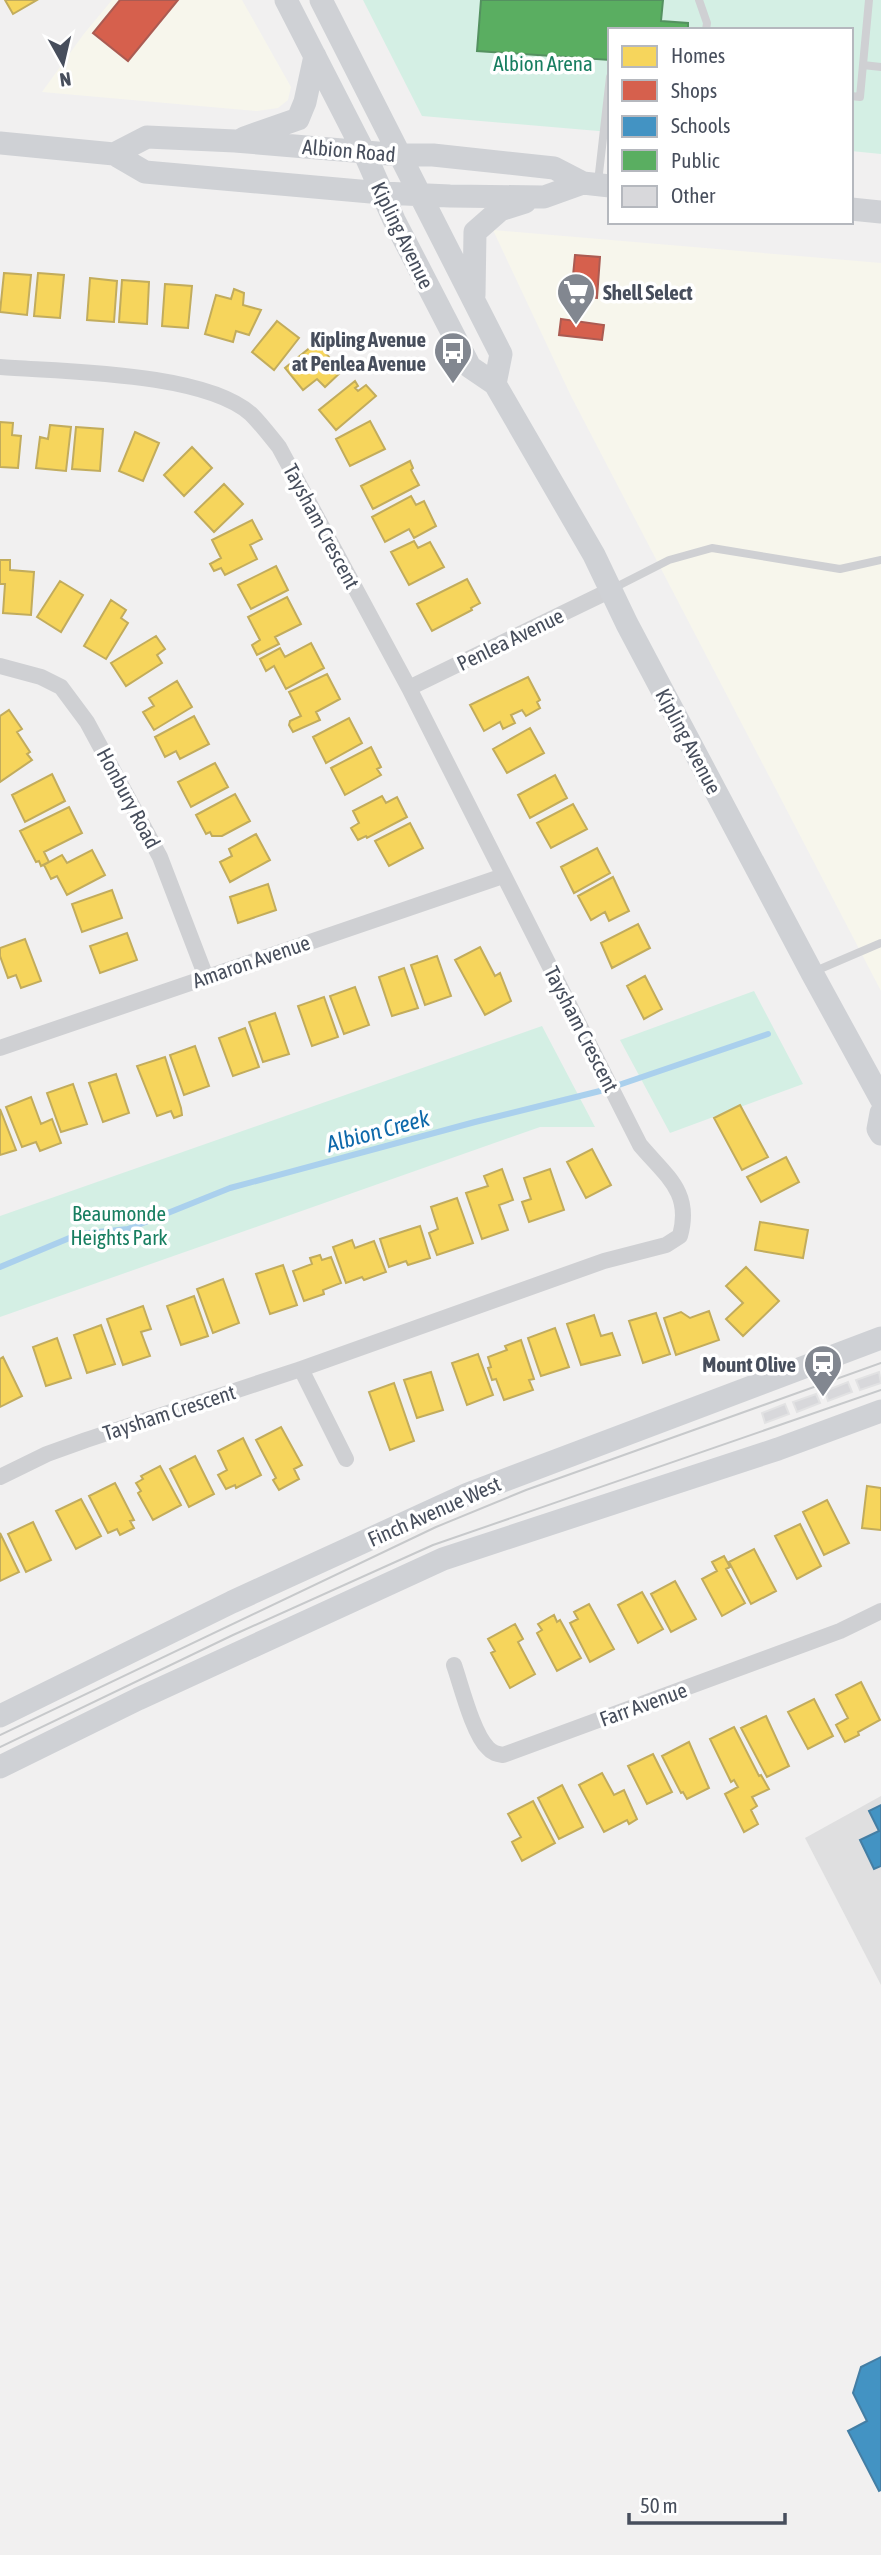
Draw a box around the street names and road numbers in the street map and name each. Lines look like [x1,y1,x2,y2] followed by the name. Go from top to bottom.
[301,134,397,166] street label: Albion Road
[367,178,439,292] street label: Kipling Avenue
[279,460,365,592] street label: Taysham Crescent
[453,603,567,675] street label: Penlea Avenue
[651,684,727,798] street label: Kipling Avenue
[93,744,165,852] street label: Honbury Road
[189,930,313,992] street label: Amaron Avenue
[540,962,624,1096] street label: Taysham Crescent
[100,1379,238,1445] street label: Taysham Crescent
[364,1471,504,1551] street label: Finch Avenue West
[596,1677,690,1731] street label: Farr Avenue

